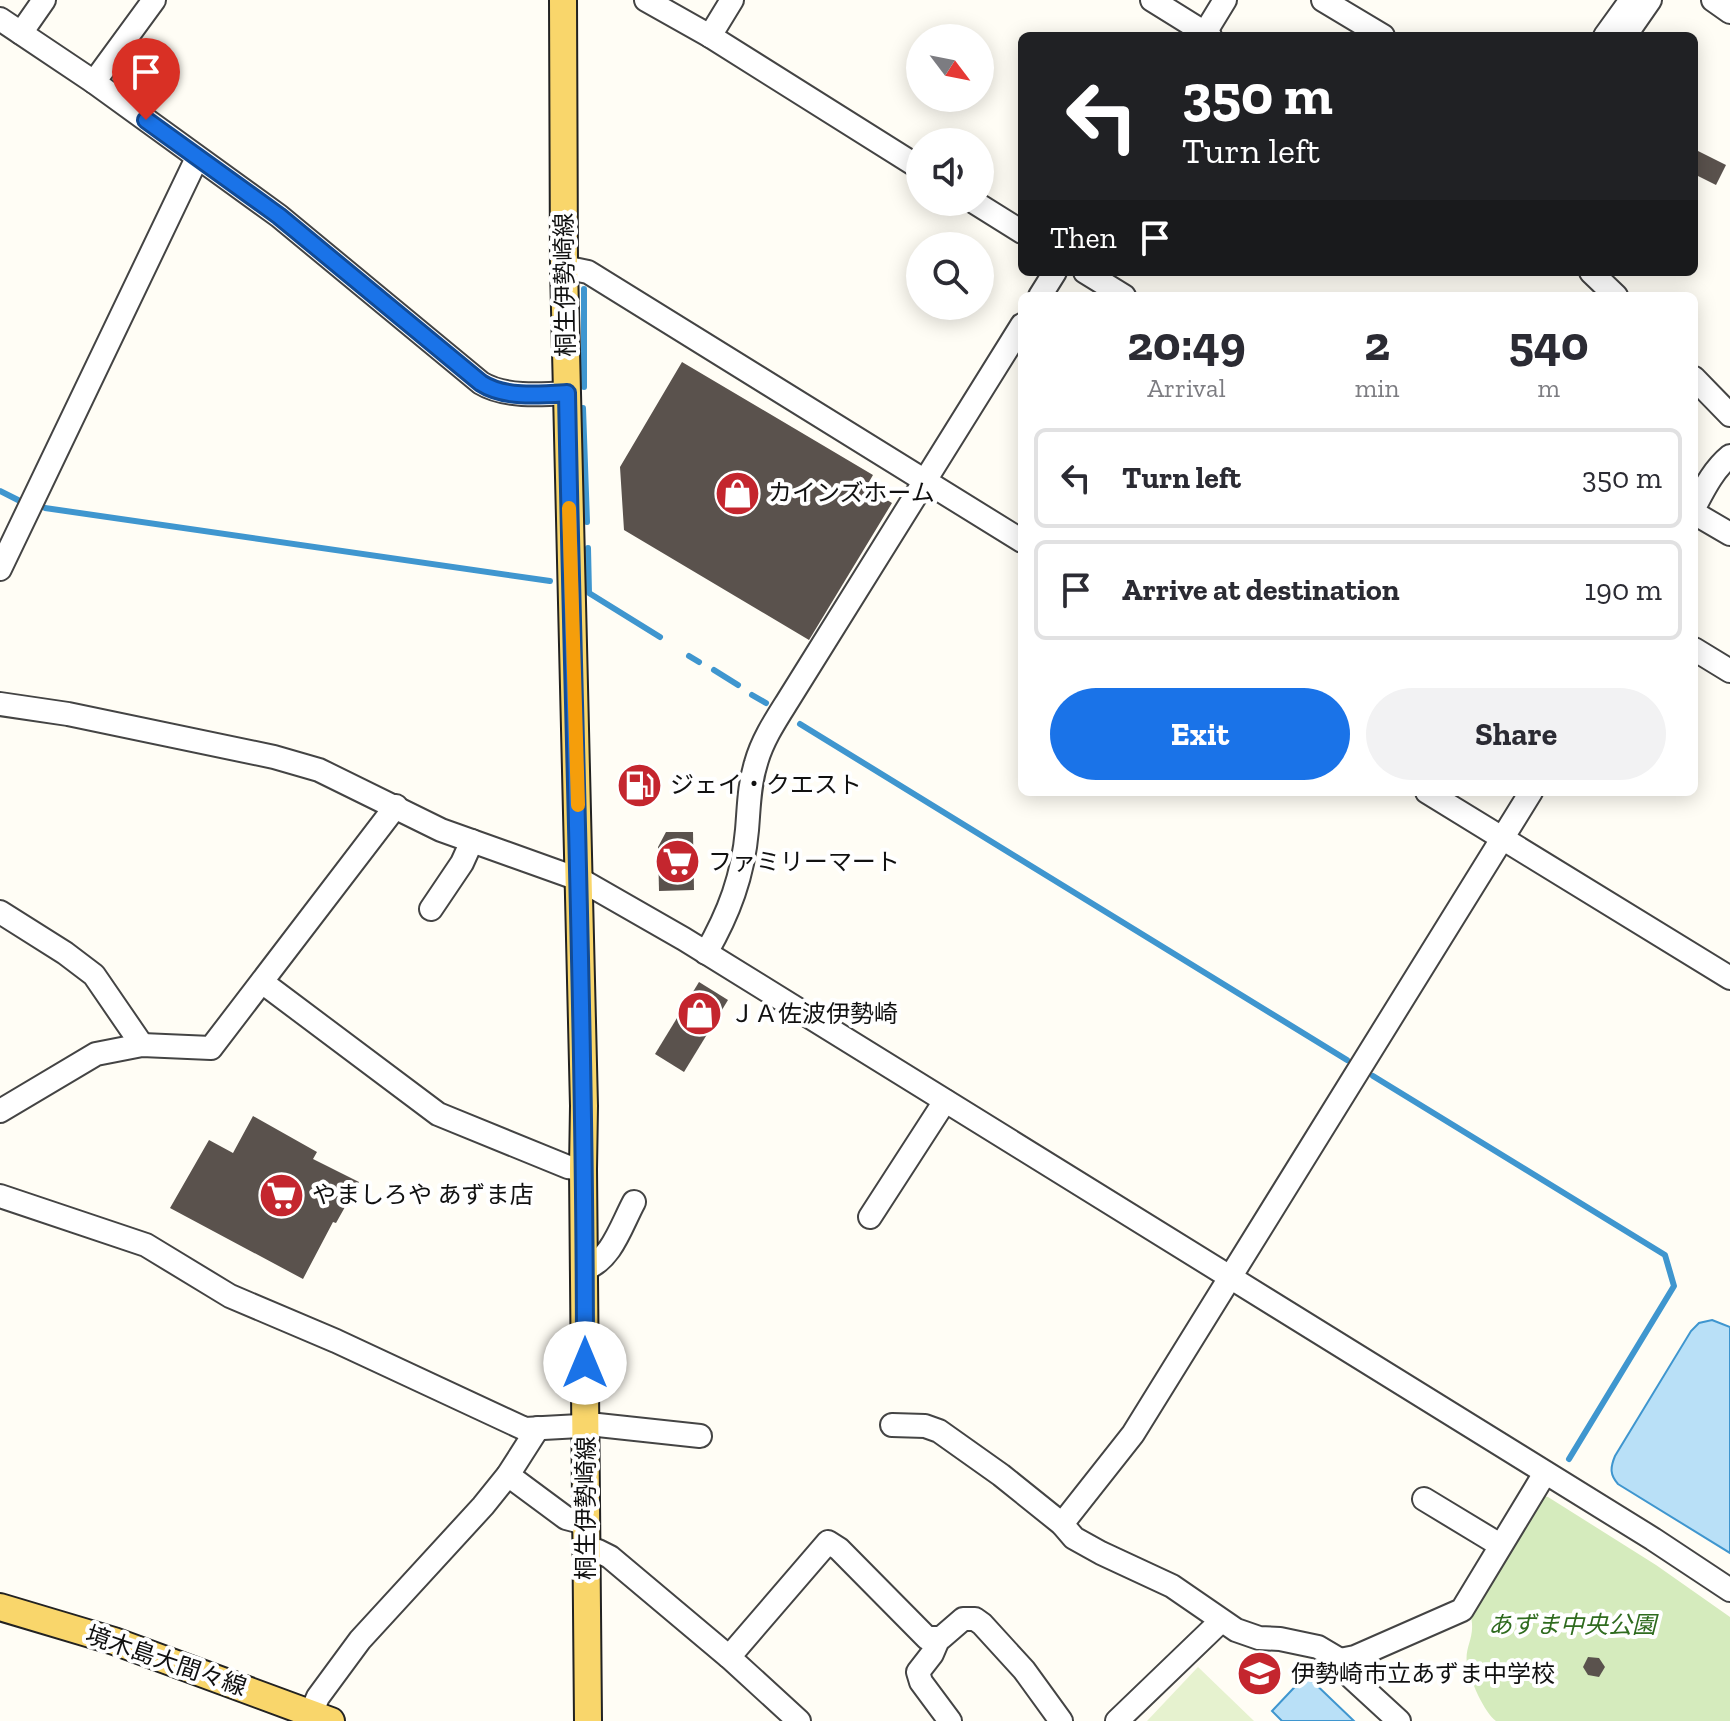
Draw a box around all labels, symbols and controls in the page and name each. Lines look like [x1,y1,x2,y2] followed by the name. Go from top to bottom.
[906,24,994,112] north arrow
[906,24,994,320] map controls
[112,38,180,120] pin
[124,50,168,94] icon: arrive
[1182,61,1333,128] text: 350 m
[1050,64,1154,168] icon: left
[906,128,994,216] button: sound
[1182,129,1320,172] text: Turn left
[549,213,580,357] street label: 桐生伊勢崎線
[1133,216,1177,260] icon: arrive
[1050,220,1117,256] text: Then
[906,232,994,320] button: search
[1127,315,1246,372] text: 20:49
[1364,315,1390,372] text: 2
[1509,315,1589,372] text: 540
[1147,372,1226,404] text: Arrival
[1355,372,1399,404] text: min
[1537,372,1560,404] text: m
[1054,456,1098,500] icon: left
[1122,460,1241,496] text: Turn left
[1582,460,1662,496] text: 350 m
[713,469,761,517] shop icon: カインズホーム
[768,478,935,507] place label: カインズホーム
[1054,568,1098,612] icon: arrive
[1122,572,1399,608] text: Arrive at destination
[1585,572,1662,608] text: 190 m
[1050,688,1350,780] button: Exit
[1366,688,1666,780] button: Share
[615,761,663,809] fuel station icon: ジェイ・クエスト
[670,770,862,799] place label: ジェイ・クエスト
[653,838,701,886] supermarket icon: ファミリーマート
[708,847,900,876] place label: ファミリーマート
[675,990,723,1038] shop icon: ＪＡ佐波伊勢崎
[730,999,898,1028] place label: ＪＡ佐波伊勢崎
[257,1171,305,1219] supermarket icon: やましろや あずま店
[312,1180,533,1209] place label: やましろや あずま店
[543,1321,627,1405] position arrow
[571,1436,600,1580] street label: 桐生伊勢崎線
[1488,1610,1659,1639] park label: あずま中央公園
[82,1619,250,1702] street label: 境木島大間々線
[1236,1650,1284,1698] school or university icon: 伊勢崎市立あずま中学校
[1291,1659,1555,1688] place label: 伊勢崎市立あずま中学校

